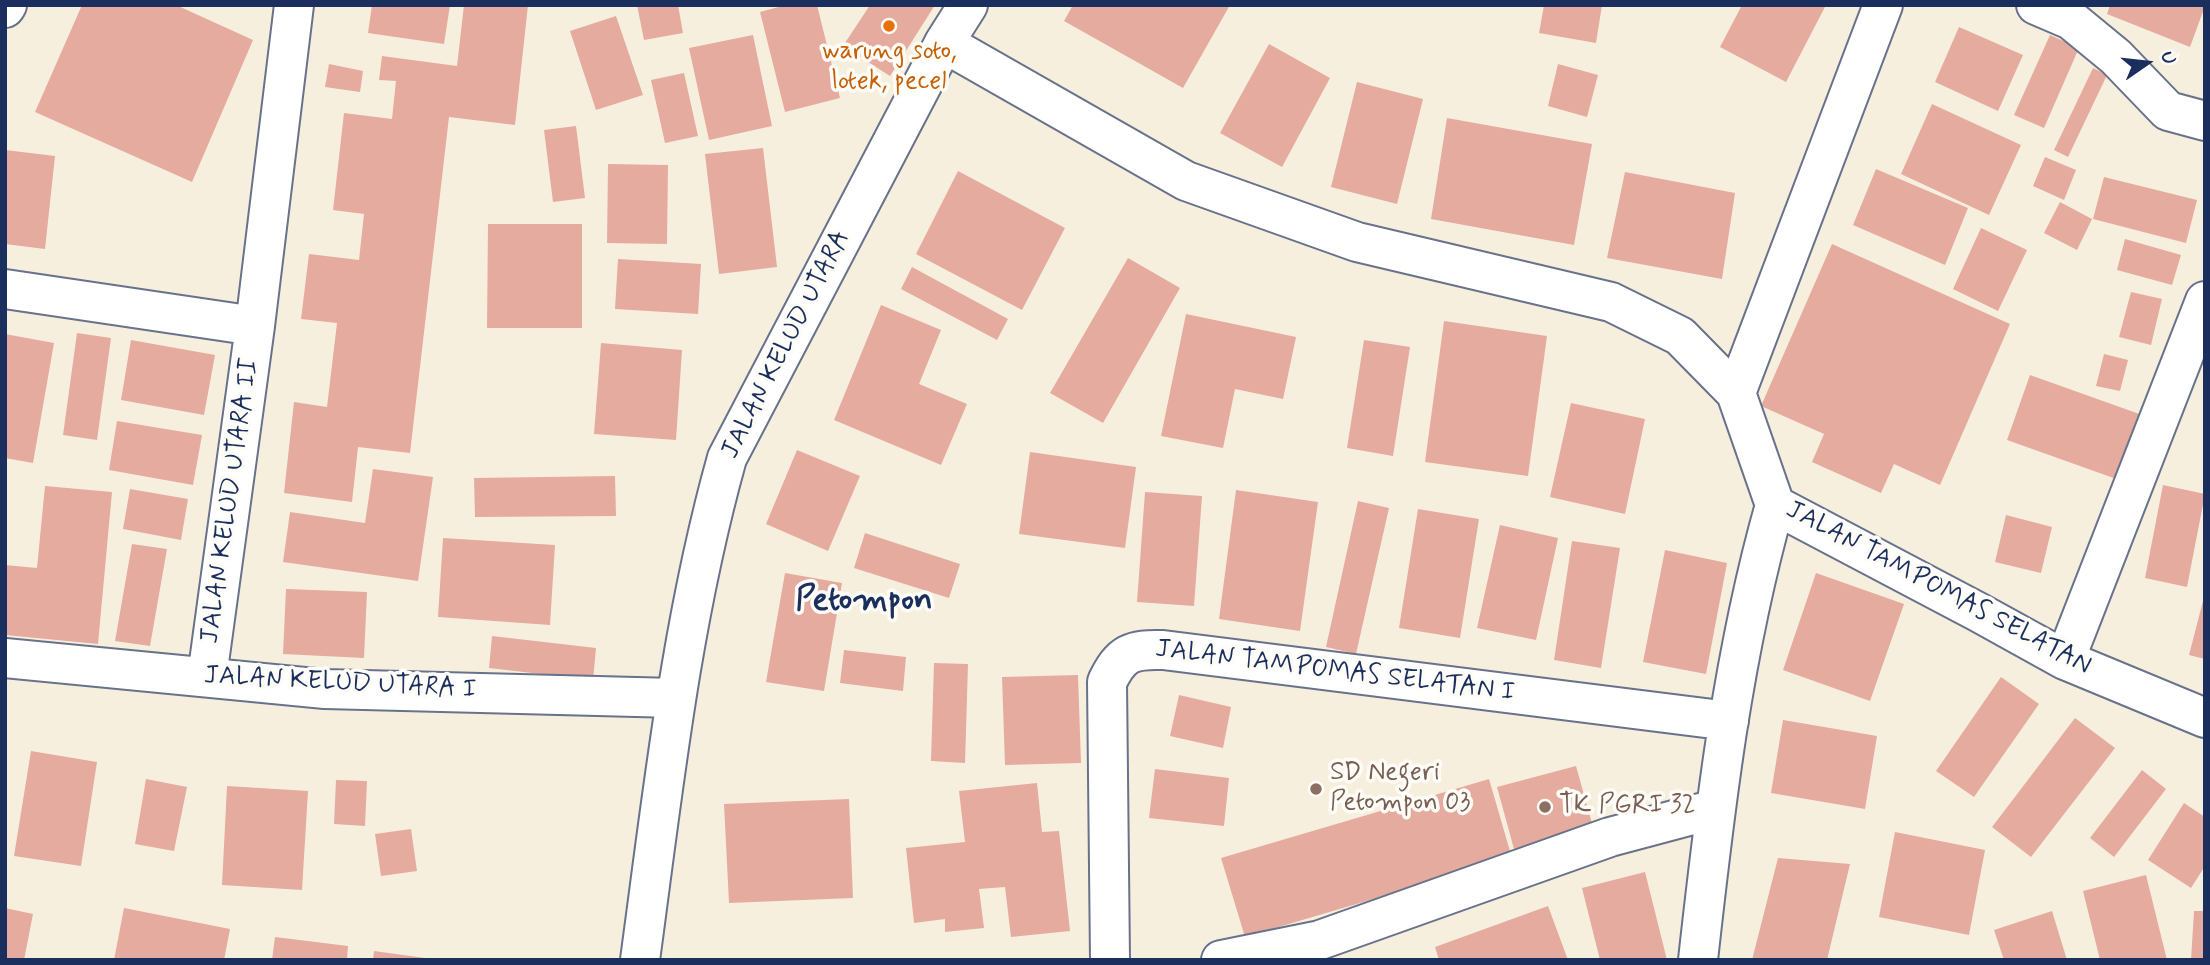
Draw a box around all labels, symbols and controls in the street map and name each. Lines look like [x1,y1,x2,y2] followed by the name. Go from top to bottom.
[881,18,897,34] marker: warung soto, lotek, pecel
[2112,28,2182,98] north arrow
[821,37,957,98] place label: warung soto, lotek, pecel
[2154,49,2181,67] text: U
[716,226,858,464] street label: JALAN KELUD UTARA
[196,356,266,646] street label: JALAN KELUD UTARA II
[1780,495,2096,683] street label: JALAN TAMPOMAS SELATAN
[796,582,932,622] district label: Petompon
[1154,634,1516,710] street label: JALAN TAMPOMAS SELATAN I
[203,661,477,707] street label: JALAN KELUD UTARA I
[1330,758,1470,820] place label: SD Negeri Petompon 03
[1308,781,1324,797] marker: SD Negeri Petompon 03
[1559,791,1696,823] place label: TK PGRI 32
[1537,799,1553,815] marker: TK PGRI 32

